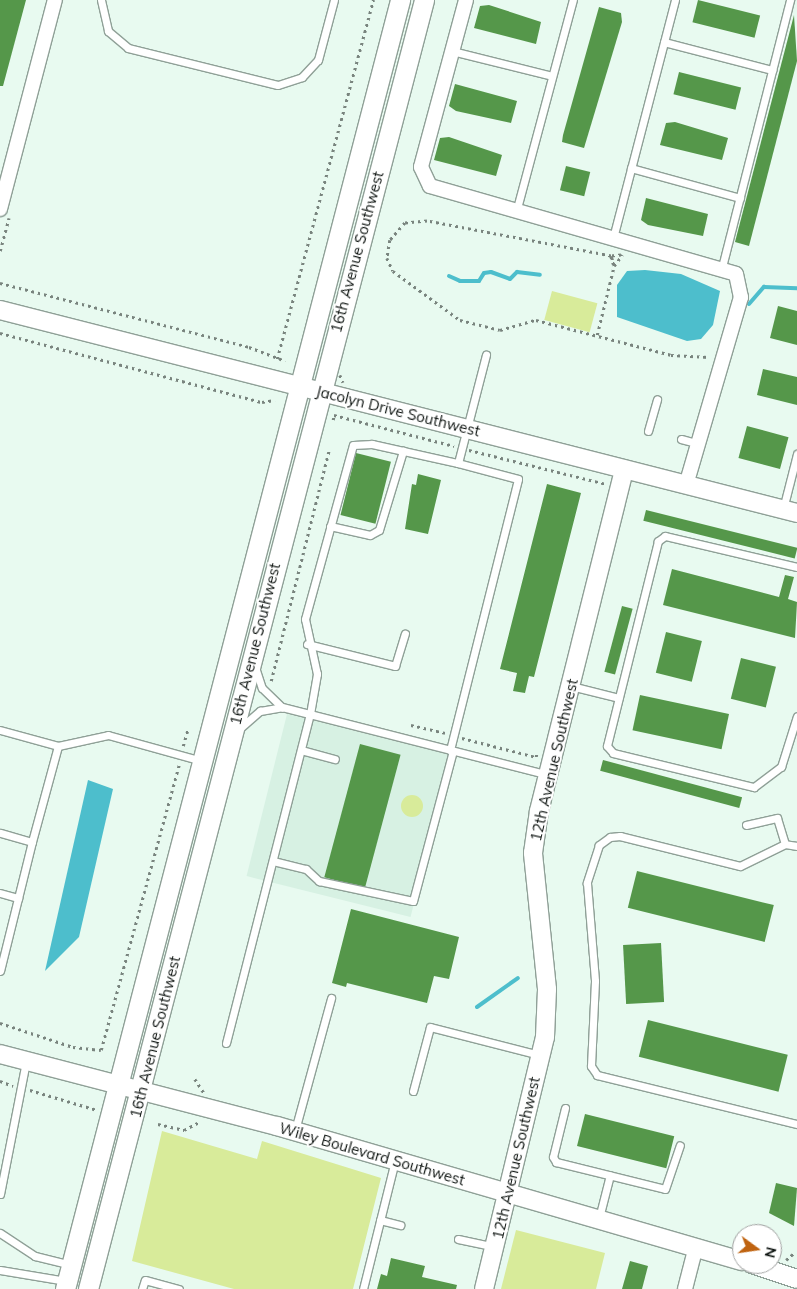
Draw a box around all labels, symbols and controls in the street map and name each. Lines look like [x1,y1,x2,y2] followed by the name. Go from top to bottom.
[327,169,387,335] street label: 16th Avenue Southwest
[314,382,482,440] street label: Jacolyn Drive Southwest
[226,561,284,727] street label: 16th Avenue Southwest
[527,677,581,843] street label: 12th Avenue Southwest
[126,954,184,1120] street label: 16th Avenue Southwest
[489,1075,543,1241] street label: 12th Avenue Southwest
[277,1119,467,1189] street label: Wiley Boulevard Southwest
[732,1224,782,1274] north arrow
[761,1245,781,1260] text: N

